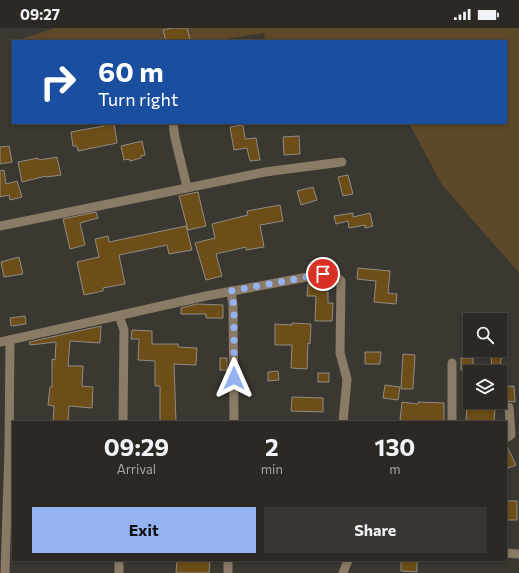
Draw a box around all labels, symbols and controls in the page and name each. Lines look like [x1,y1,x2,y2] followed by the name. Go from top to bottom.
[20,5,60,23] text: 09:27
[98,54,164,88] text: 60 m
[32,56,84,108] icon: right
[98,88,178,110] text: Turn right
[306,257,340,291] pin
[312,263,334,285] icon: arrive
[463,313,507,409] map controls
[463,313,507,357] button: search
[213,357,255,399] position arrow
[463,365,507,409] button: layers
[104,432,169,461] text: 09:29
[265,432,279,461] text: 2
[375,432,415,461] text: 130
[117,461,156,477] text: Arrival
[261,461,283,477] text: min
[389,461,401,477] text: m
[32,507,256,553] button: Exit
[264,507,487,553] button: Share

